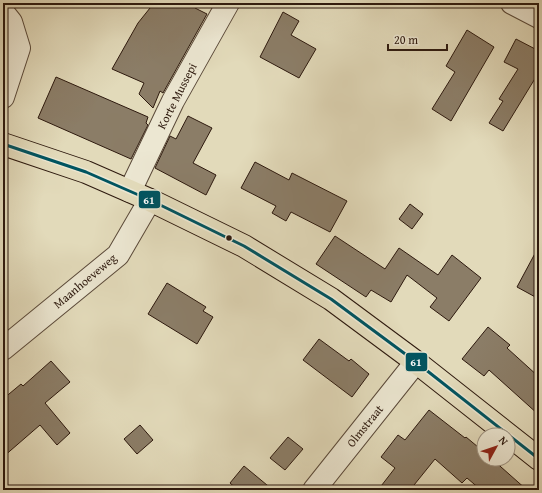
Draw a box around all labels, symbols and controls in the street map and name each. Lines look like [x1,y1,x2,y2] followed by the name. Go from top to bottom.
[388,26,447,52] scale bar
[394,31,418,48] text: 20 m
[153,59,201,132] street label: Korte Mussepi
[138,190,161,209] line badge: 61
[143,192,155,208] text: 61
[224,233,234,243] unlabelled marker
[49,249,120,312] street label: Maanhoeveweg
[405,352,428,372] line badge: 61
[410,354,422,370] text: 61
[342,400,387,450] street label: Olmstraat
[476,427,516,467] north arrow
[495,433,513,449] text: N

